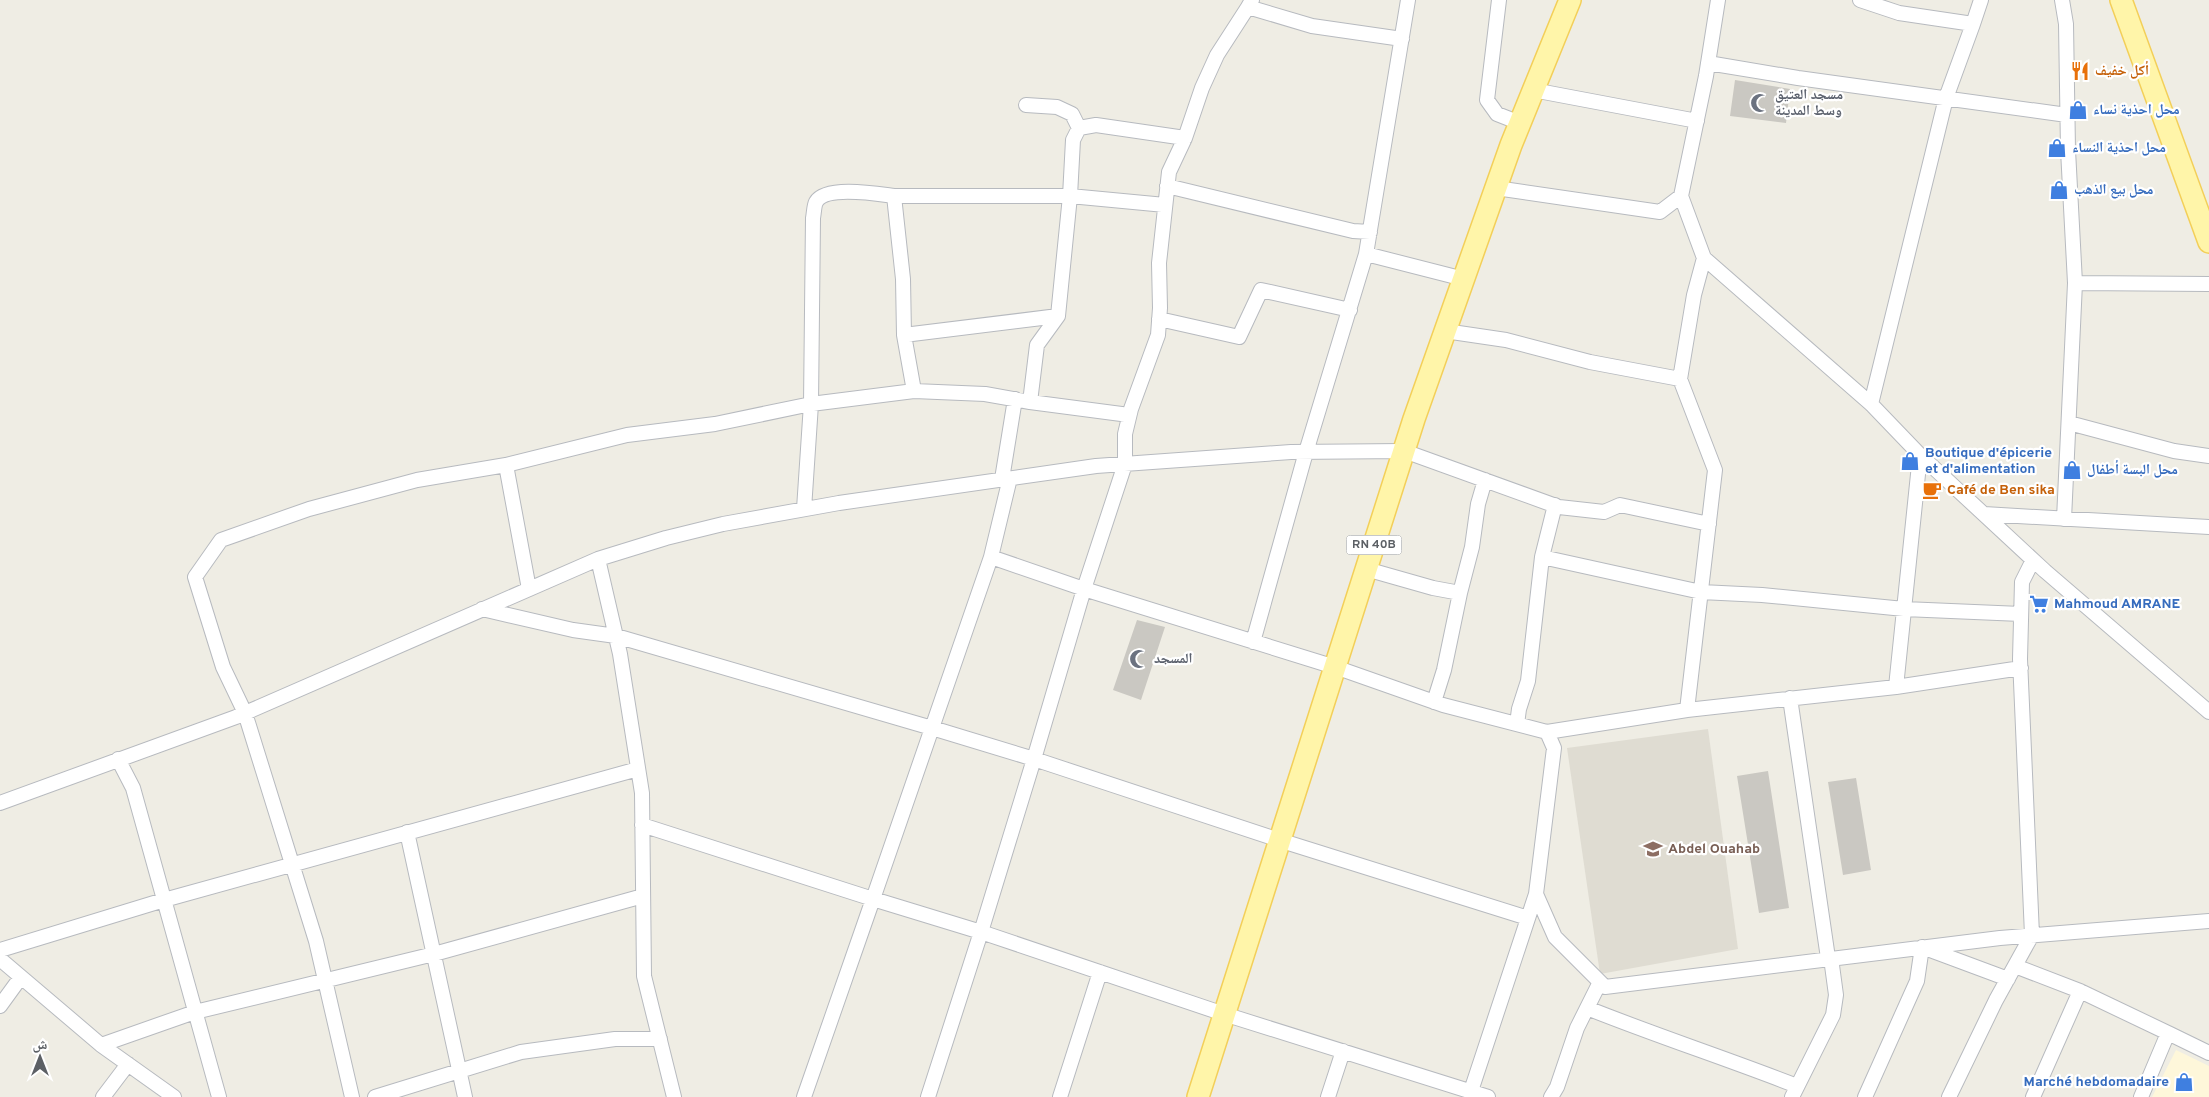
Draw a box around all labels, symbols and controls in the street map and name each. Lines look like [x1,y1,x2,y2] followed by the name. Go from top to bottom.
[2069,60,2091,82] restaurant icon: أكل خفيف
[2095,61,2149,80] place label: أكل خفيف
[1775,87,1843,120] place label: مسجد العتيق وسط المدينة
[1749,92,1771,114] mosque icon: مسجد العتيق وسط المدينة
[2067,99,2089,121] shop icon: محل احذية نساء
[2093,102,2180,119] place label: محل احذية نساء
[2046,137,2068,159] shop icon: محل احذية النساء
[2072,140,2166,157] place label: محل احذية النساء
[2048,179,2070,201] shop icon: محل بيع الذهب
[2074,182,2154,199] place label: محل بيع الذهب
[1925,445,2052,478] place label: Boutique d'épicerie et d'alimentation
[1899,450,1921,472] shop icon: Boutique d'épicerie et d'alimentation
[2061,459,2083,481] shop icon: محل البسة أطفال
[2087,460,2178,479] place label: محل البسة أطفال
[1921,479,1943,501] cafe icon: Café de Ben sika
[1947,482,2055,499] place label: Café de Ben sika
[1346,536,1402,554] road number: RN 40B
[2028,593,2050,615] supermarket icon: Mahmoud AMRANE
[2054,596,2181,613] place label: Mahmoud AMRANE
[1128,648,1150,670] mosque icon: المسجد
[1154,651,1193,668] place label: المسجد
[1642,838,1664,860] school or university icon: Abdel Ouahab
[1668,841,1760,858] place label: Abdel Ouahab
[15,1032,65,1082] north arrow
[33,1037,48,1054] text: ش
[2173,1071,2195,1093] shop icon: Marché hebdomadaire
[2024,1074,2169,1091] place label: Marché hebdomadaire

